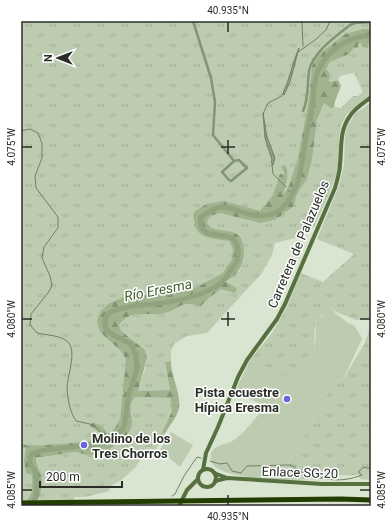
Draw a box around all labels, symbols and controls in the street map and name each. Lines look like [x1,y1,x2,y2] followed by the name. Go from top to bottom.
[207,5,249,16] text: 40.935°N
[38,38,78,78] north arrow
[42,54,55,62] text: N
[6,128,17,166] text: 4.075°W
[376,128,387,166] text: 4.075°W
[265,178,332,310] street label: Carretera de Palazuelos
[123,276,193,304] water label: Río Eresma
[6,300,17,338] text: 4.080°W
[376,300,387,338] text: 4.080°W
[195,385,279,415] place label: Pista ecuestre Hípica Eresma
[282,394,292,404] marker: Pista ecuestre Hípica Eresma
[92,431,171,461] place label: Molino de los Tres Chorros
[79,440,89,450] marker: Molino de los Tres Chorros
[40,463,122,489] scale bar
[261,464,338,481] street label: Enlace SG-20
[46,470,80,484] text: 200 m
[6,471,17,509] text: 4.085°W
[376,471,387,509] text: 4.085°W
[207,511,249,522] text: 40.935°N

